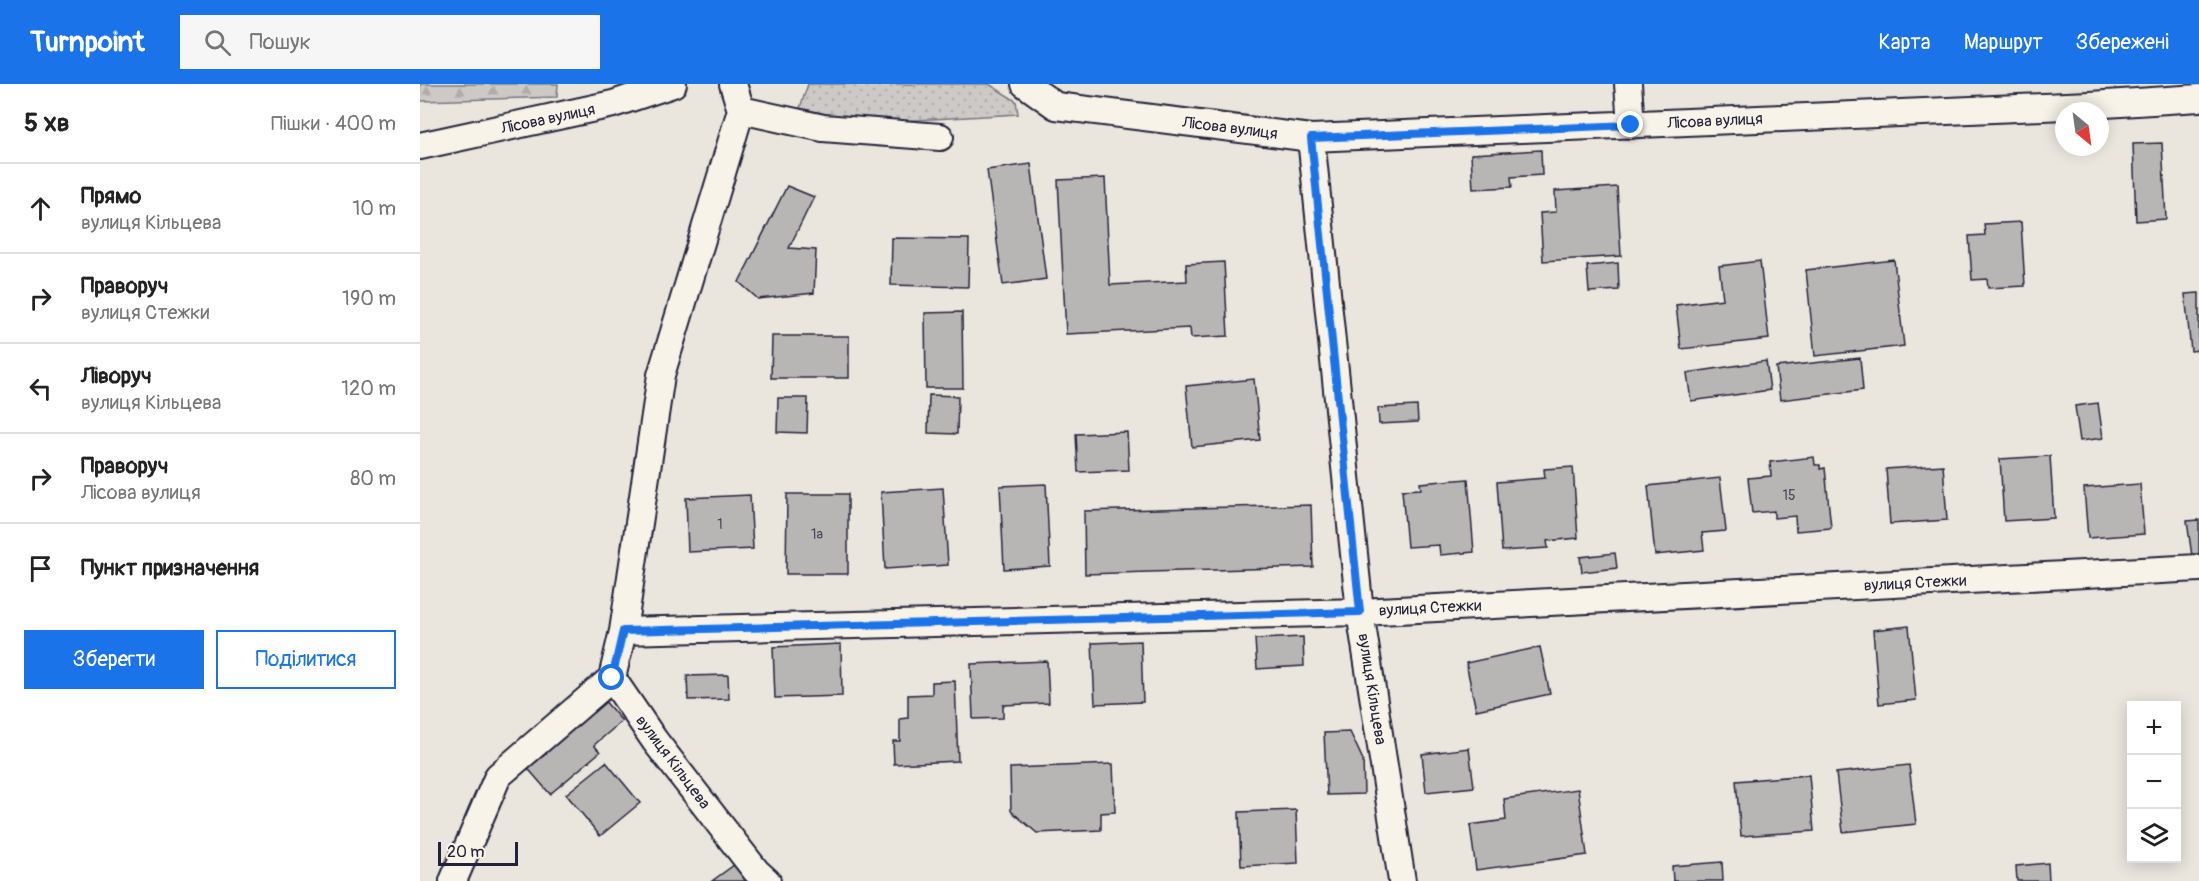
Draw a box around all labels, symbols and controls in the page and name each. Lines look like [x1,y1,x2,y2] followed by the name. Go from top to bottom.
[180,15,600,69] search box
[30,25,144,60] text: Turnpoint
[201,26,234,59] icon: search
[249,28,311,56] text: Пошук
[1879,29,1931,56] text: Карта
[1964,29,2043,56] text: Маршрут
[2076,29,2169,56] text: Збережені
[498,99,597,139] street label: Лісова вулиця
[2055,102,2109,156] north arrow
[24,107,70,139] text: 5 хв
[1666,109,1763,134] street label: Лісова вулиця
[271,111,396,136] text: Пішки · 400 m
[1617,111,1643,137] route end
[1180,112,1279,144] street label: Лісова вулиця
[81,182,141,210] text: Прямо
[24,192,57,225] icon: ahead
[352,196,396,221] text: 10 m
[81,210,221,235] text: вулиця Кільцева
[81,272,168,300] text: Праворуч
[24,282,57,315] icon: right
[342,286,396,311] text: 190 m
[81,300,209,325] text: вулиця Стежки
[81,362,152,390] text: Ліворуч
[24,372,57,405] icon: left
[341,376,396,401] text: 120 m
[81,390,221,415] text: вулиця Кільцева
[81,452,168,480] text: Праворуч
[24,462,57,495] icon: right
[350,466,396,491] text: 80 m
[81,480,201,505] text: Лісова вулиця
[1782,487,1796,504] house number: 15
[717,516,723,533] house number: 1
[811,526,823,543] house number: 1а
[24,552,57,585] icon: arrive
[81,554,259,582] text: Пункт призначення
[1863,570,1967,596] street label: вулиця Стежки
[1378,595,1482,621] street label: вулиця Стежки
[24,630,204,689] button: Зберегти
[216,630,396,689] button: Поділитися
[1353,632,1391,746] street label: вулиця Кільцева
[598,664,624,690] route start
[2127,701,2181,863] map controls
[2127,701,2181,755] button: +
[631,711,715,813] street label: вулиця Кільцева
[2127,755,2181,809] button: −
[2127,809,2181,863] button: layers
[438,839,518,866] scale bar
[447,842,485,862] text: 20 m

